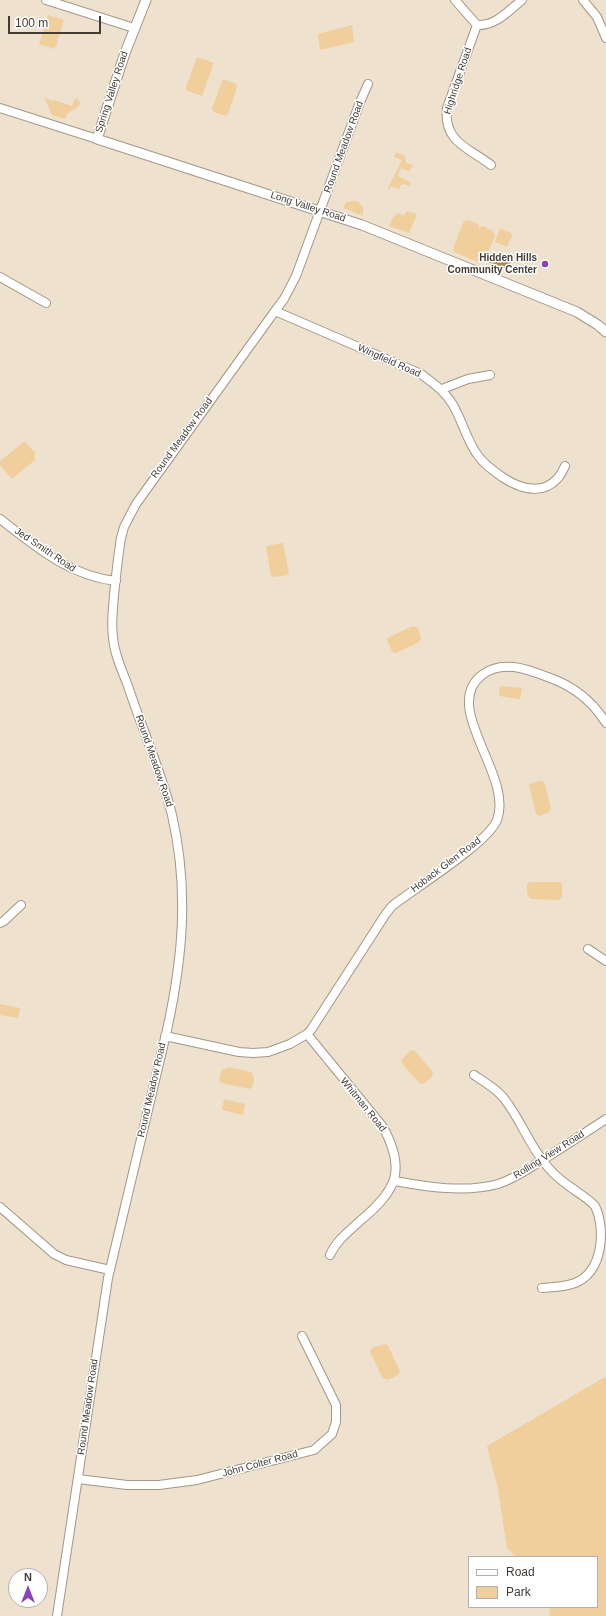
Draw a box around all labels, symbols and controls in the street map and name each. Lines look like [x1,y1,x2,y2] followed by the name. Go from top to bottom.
[10,8,103,34] scale bar
[15,16,48,30] text: 100 m
[442,46,474,116] street label: Highridge Road
[93,50,131,134] street label: Spring Valley Road
[322,100,366,194] street label: Round Meadow Road
[269,189,347,225] street label: Long Valley Road
[448,252,537,276] place label: Hidden Hills Community Center
[540,259,550,269] marker: Hidden Hills Community Center
[356,342,422,380] street label: Wingfield Road
[149,395,215,481] street label: Round Meadow Road
[12,525,78,575] street label: Jed Smith Road
[133,713,175,809] street label: Round Meadow Road
[409,835,483,895] street label: Hoback Glen Road
[135,1042,169,1138] street label: Round Meadow Road
[338,1076,388,1134] street label: Whitman Road
[511,1128,587,1182] street label: Rolling View Road
[75,1358,101,1456] street label: Round Meadow Road
[221,1448,299,1480] street label: John Colter Road
[468,1556,598,1608] legend
[506,1565,535,1579] text: Road
[8,1568,48,1608] north arrow
[24,1571,32,1583] text: N
[506,1585,531,1599] text: Park

